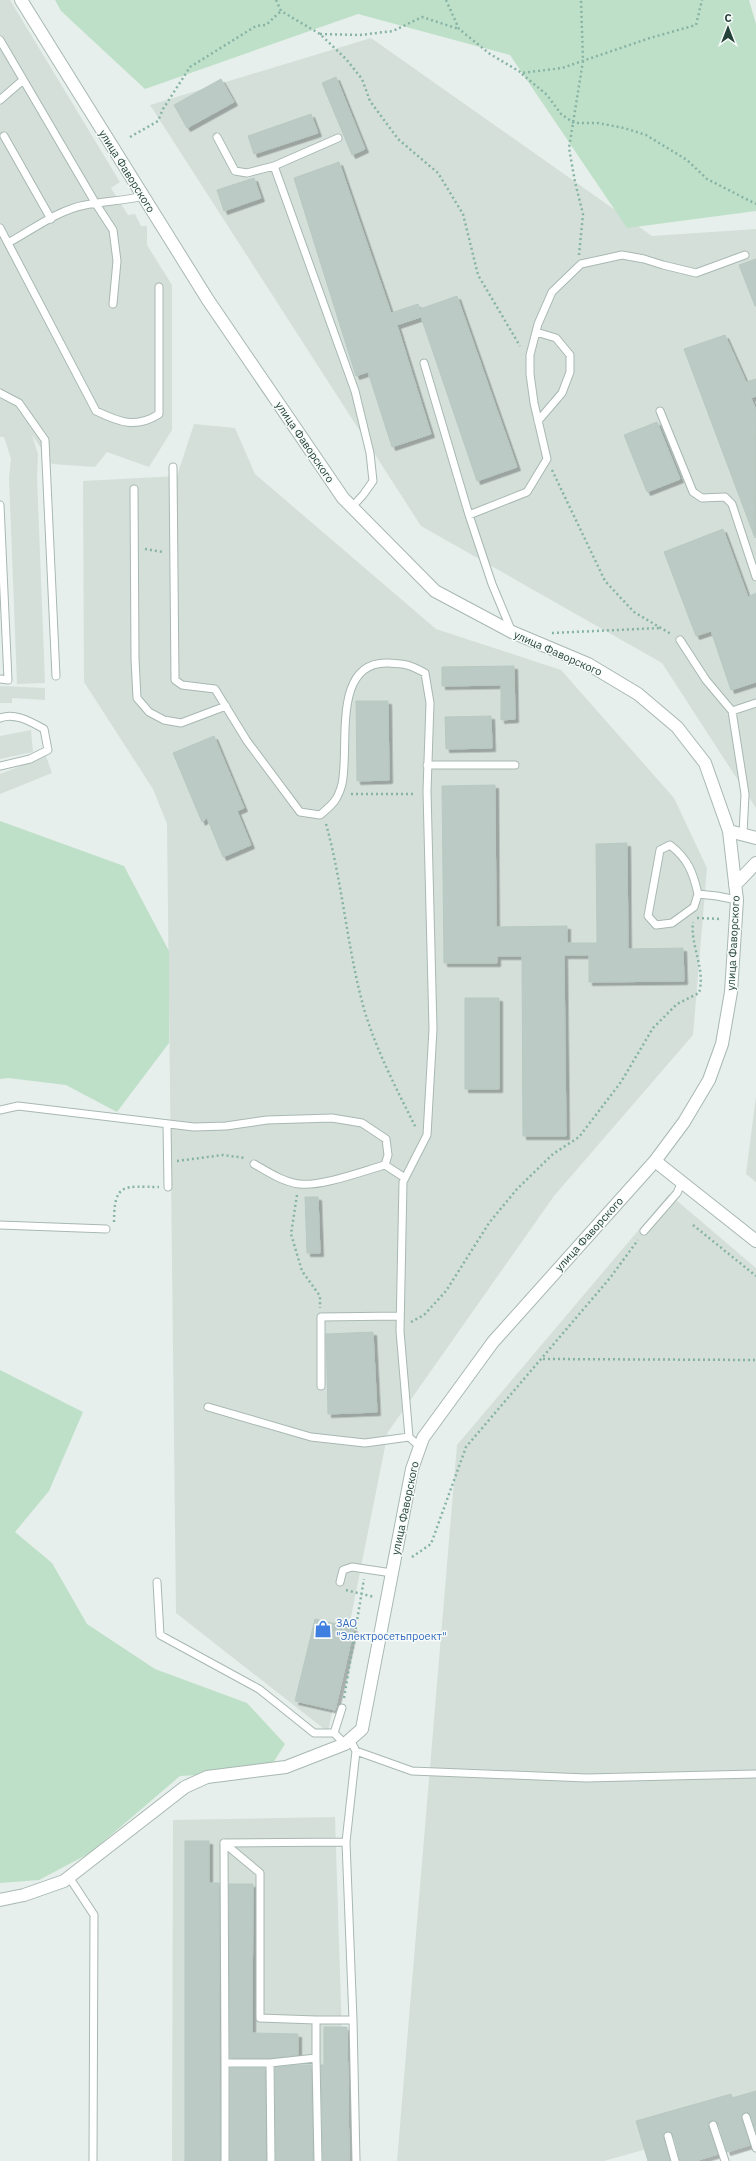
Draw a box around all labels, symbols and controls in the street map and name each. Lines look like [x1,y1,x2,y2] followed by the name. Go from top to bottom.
[708,8,748,48] north arrow
[724,11,732,25] text: С
[96,127,158,215] street label: улица Фаворского
[273,399,337,485] street label: улица Фаворского
[512,627,604,679] street label: улица Фаворского
[724,895,742,991] street label: улица Фаворского
[552,1194,626,1274] street label: улица Фаворского
[388,1460,422,1556] street label: улица Фаворского
[336,1616,447,1643] place label: ЗАО "Электросетьпроект"
[313,1619,333,1639] shop icon: ЗАО "Электросетьпроект"

